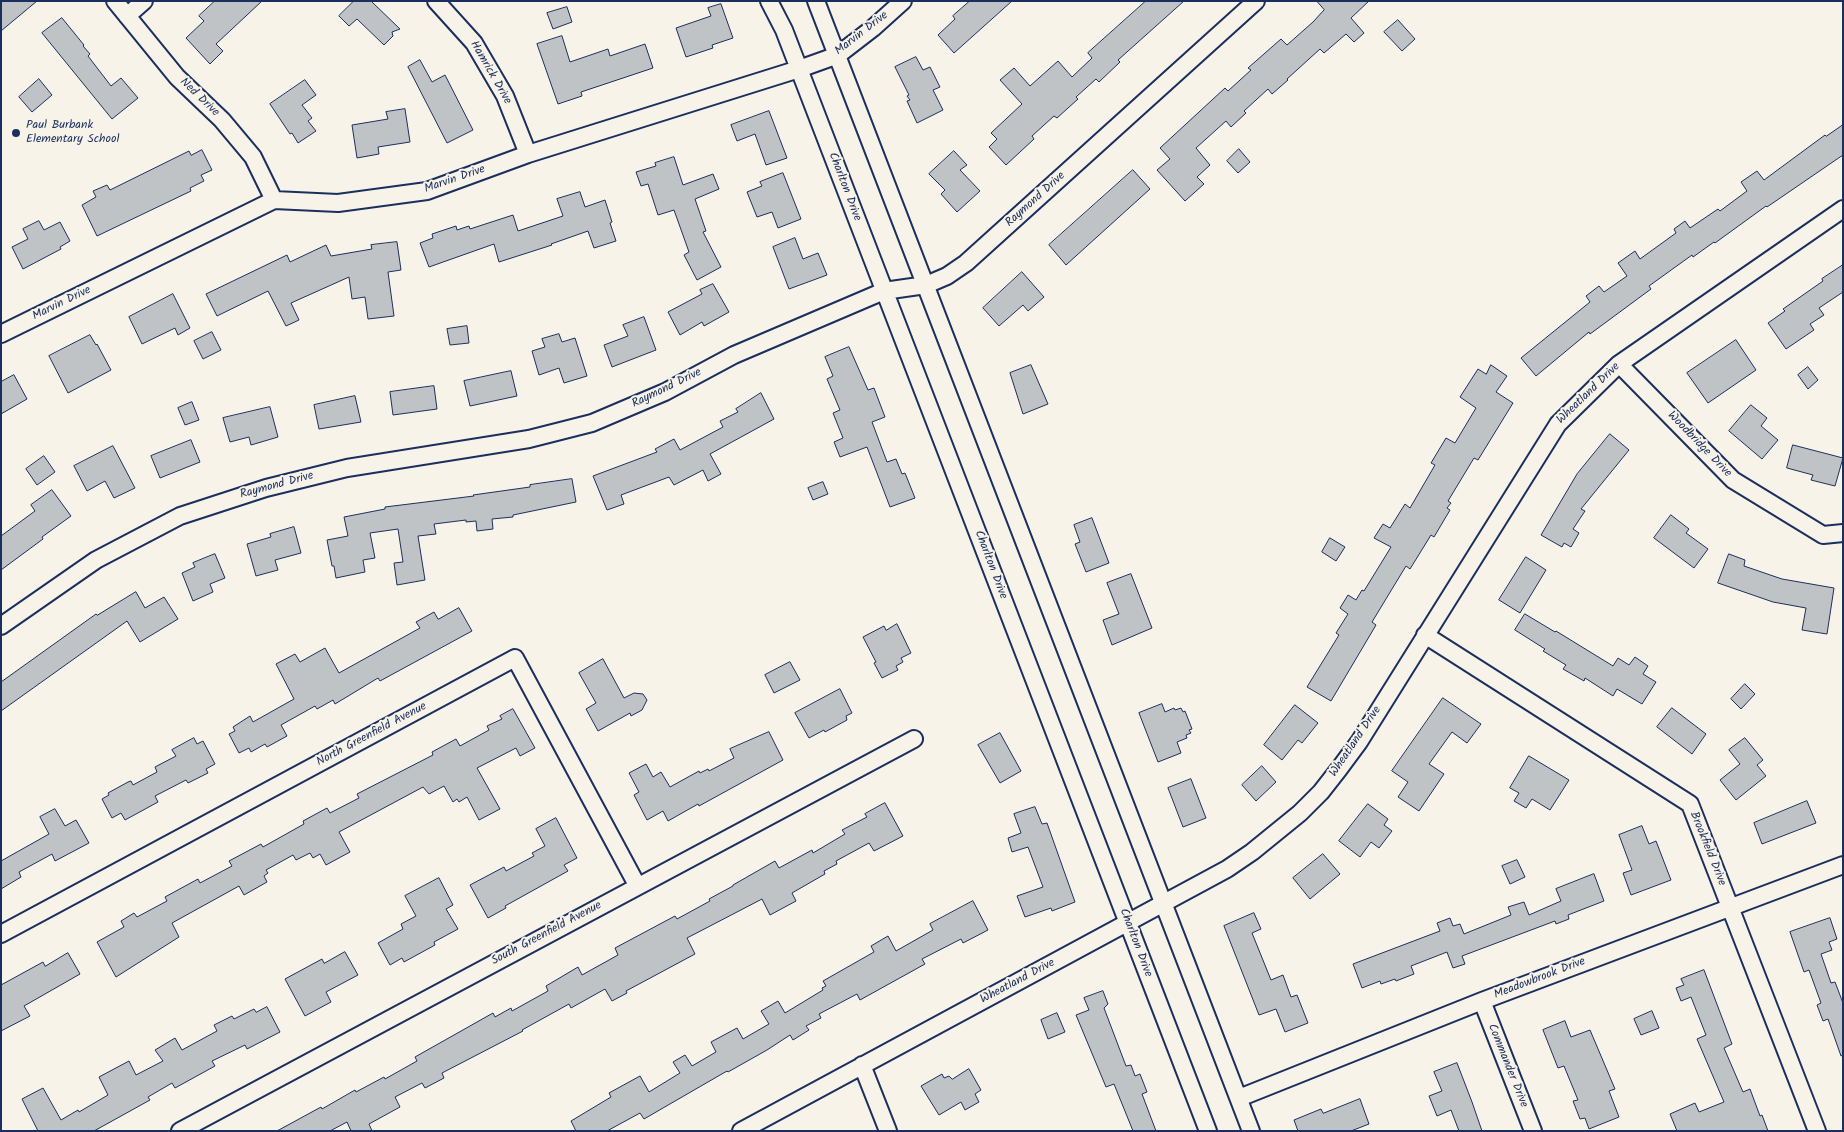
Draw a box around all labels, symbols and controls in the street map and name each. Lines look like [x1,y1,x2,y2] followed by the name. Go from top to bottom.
[833,9,891,59] street label: Marvin Drive
[466,39,514,107] street label: Hamrick Drive
[176,76,222,120] street label: Ned Drive
[26,119,119,147] place label: Paul Burbank Elementary School
[10,127,22,139] marker: Paul Burbank Elementary School
[824,151,864,223] street label: Charlton Drive
[423,163,487,197] street label: Marvin Drive
[1003,169,1069,231] street label: Raymond Drive
[30,284,94,324] street label: Marvin Drive
[1554,360,1624,428] street label: Wheatland Drive
[630,366,704,412] street label: Raymond Drive
[1664,409,1734,481] street label: Woodbridge Drive
[239,469,315,503] street label: Raymond Drive
[970,529,1010,601] street label: Charlton Drive
[314,700,430,770] street label: North Greenfield Avenue
[1327,704,1385,780] street label: Wheatland Drive
[1686,810,1728,888] street label: Brookfield Drive
[489,899,605,969] street label: South Greenfield Avenue
[1115,907,1155,979] street label: Charlton Drive
[1492,955,1588,1003] street label: Meadowbrook Drive
[978,956,1058,1008] street label: Wheatland Drive
[1484,1022,1530,1110] street label: Commander Drive

